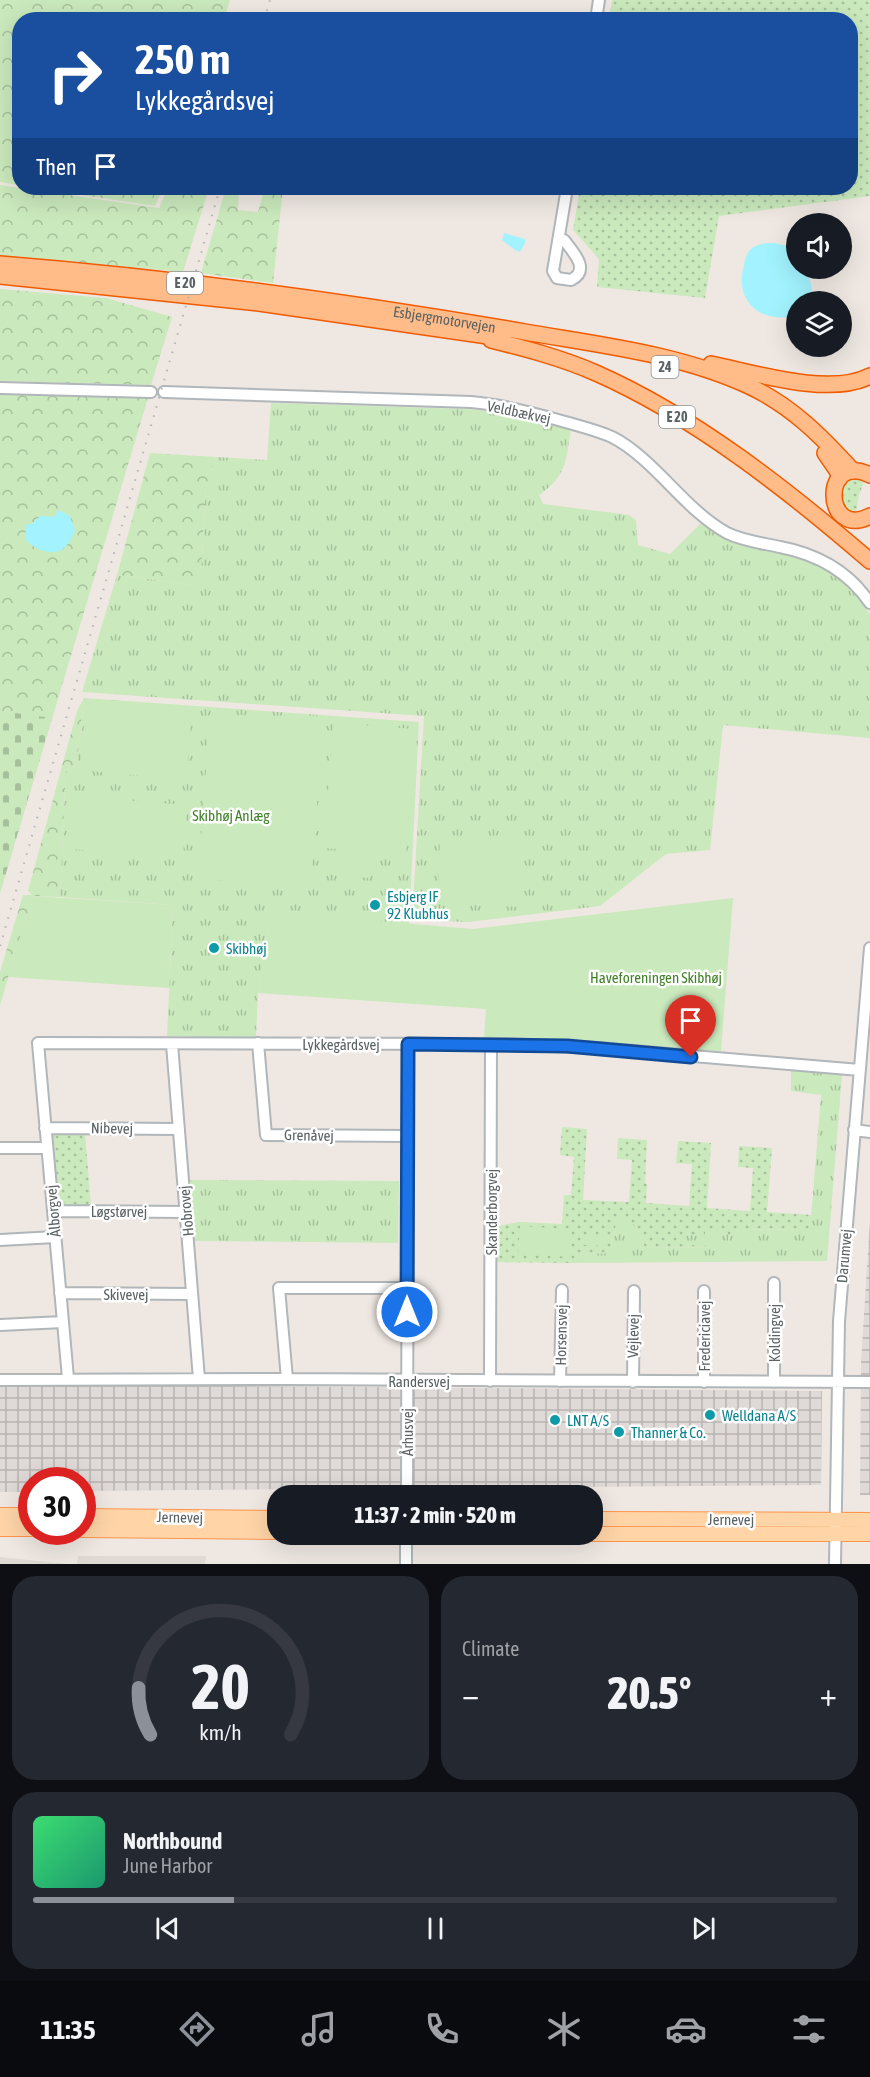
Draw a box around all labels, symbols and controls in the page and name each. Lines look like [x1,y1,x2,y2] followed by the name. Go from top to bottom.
[135,35,230,83] text: 250 m
[36,36,114,114] icon: right
[135,85,274,116] text: Lykkegårdsvej
[89,150,122,183] icon: arrive
[36,154,77,180] text: Then
[786,213,852,357] map controls
[786,213,852,279] button: sound
[167,272,203,294] road number: E 20
[786,291,852,357] button: layers
[392,302,497,335] street label: Esbjergmotorvejen
[652,356,678,378] road number: 24
[486,397,552,427] street label: Veldbækvej
[659,406,695,428] road number: E 20
[192,807,270,824] park label: Skibhøj Anlæg
[387,888,449,922] place label: Esbjerg IF 92 Klubhus
[368,898,382,912] marker: Esbjerg IF 92 Klubhus
[226,940,267,957] place label: Skibhøj
[207,941,221,955] marker: Skibhøj
[590,969,722,986] park label: Haveforeningen Skibhøj
[665,995,716,1057] pin
[674,1004,707,1037] icon: arrive
[302,1036,380,1053] street label: Lykkegårdsvej
[91,1119,133,1137] street label: Nibevej
[284,1126,334,1144] street label: Grenåvej
[483,1169,500,1255] street label: Skanderborgvej
[42,1184,64,1238] street label: Ålborgvej
[175,1185,197,1237] street label: Hobrovej
[91,1203,147,1220] street label: Løgstørvej
[833,1228,855,1284] street label: Darumvej
[375,1280,439,1344] position arrow
[104,1286,148,1303] street label: Skivevej
[696,1301,713,1371] street label: Fredericiavej
[552,1304,570,1366] street label: Horsensvej
[766,1304,783,1362] street label: Koldingvej
[624,1314,642,1358] street label: Vejlevej
[388,1373,450,1390] street label: Randersvej
[722,1407,796,1424] place label: Welldana A/S
[399,1408,416,1456] street label: Århusvej
[703,1408,717,1422] marker: Welldana A/S
[567,1412,609,1429] place label: LNT A/S
[548,1413,562,1427] marker: LNT A/S
[631,1424,706,1441] place label: Thanner & Co.
[612,1425,626,1439] marker: Thanner & Co.
[18,1467,96,1545] speed limit sign: 30
[354,1502,516,1528] text: 11:37 · 2 min · 520 m
[157,1508,203,1526] street label: Jernevej
[708,1511,754,1528] street label: Jernevej
[462,1637,519,1660] text: Climate
[191,1651,250,1722] text: 20
[608,1667,691,1719] text: 20.5°
[462,1675,479,1713] text: −
[820,1675,837,1713] text: +
[199,1720,242,1745] text: km/h
[123,1828,222,1854] text: Northbound
[123,1854,212,1877] text: June Harbor
[151,1912,184,1945] icon: previous
[419,1912,452,1945] icon: pause
[687,1912,720,1945] icon: next
[176,2008,218,2050] icon: directions
[298,2008,340,2050] icon: music
[421,2008,463,2050] icon: phone
[543,2008,585,2050] icon: climate
[665,2008,707,2050] icon: car
[788,2008,830,2050] icon: filters
[40,2014,96,2045] text: 11:35

